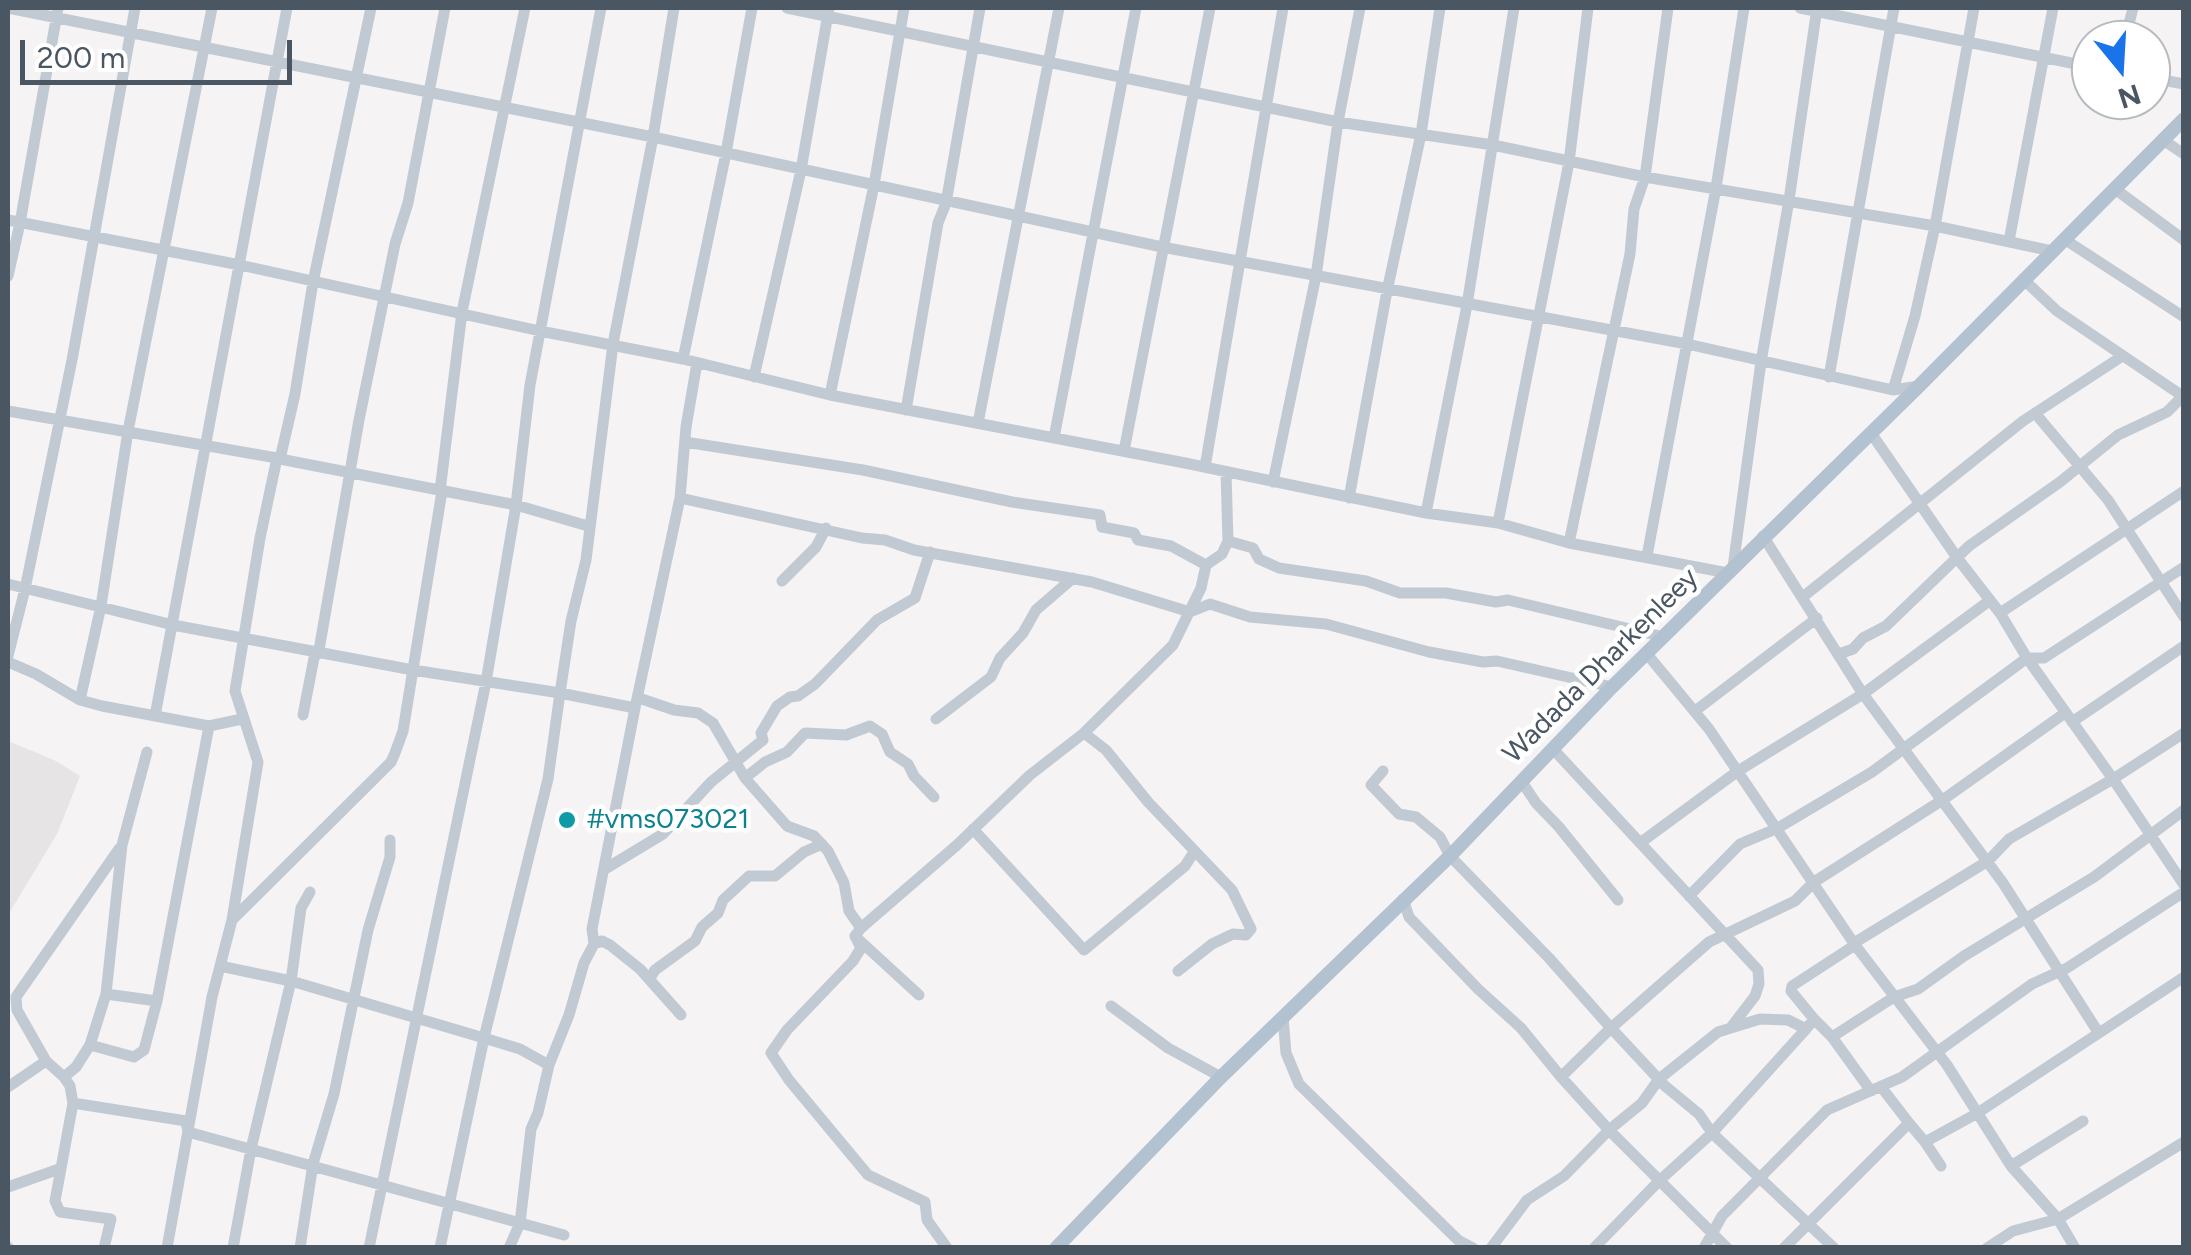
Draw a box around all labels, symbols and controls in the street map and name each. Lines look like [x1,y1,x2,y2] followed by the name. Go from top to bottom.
[25,20,298,82] scale bar
[2071,20,2171,120] north arrow
[37,39,125,76] text: 200 m
[2114,77,2145,116] text: N
[1496,561,1706,771] street label: Wadada Dharkenleey
[587,803,749,837] place label: #vms073021
[556,809,578,831] marker: #vms073021

